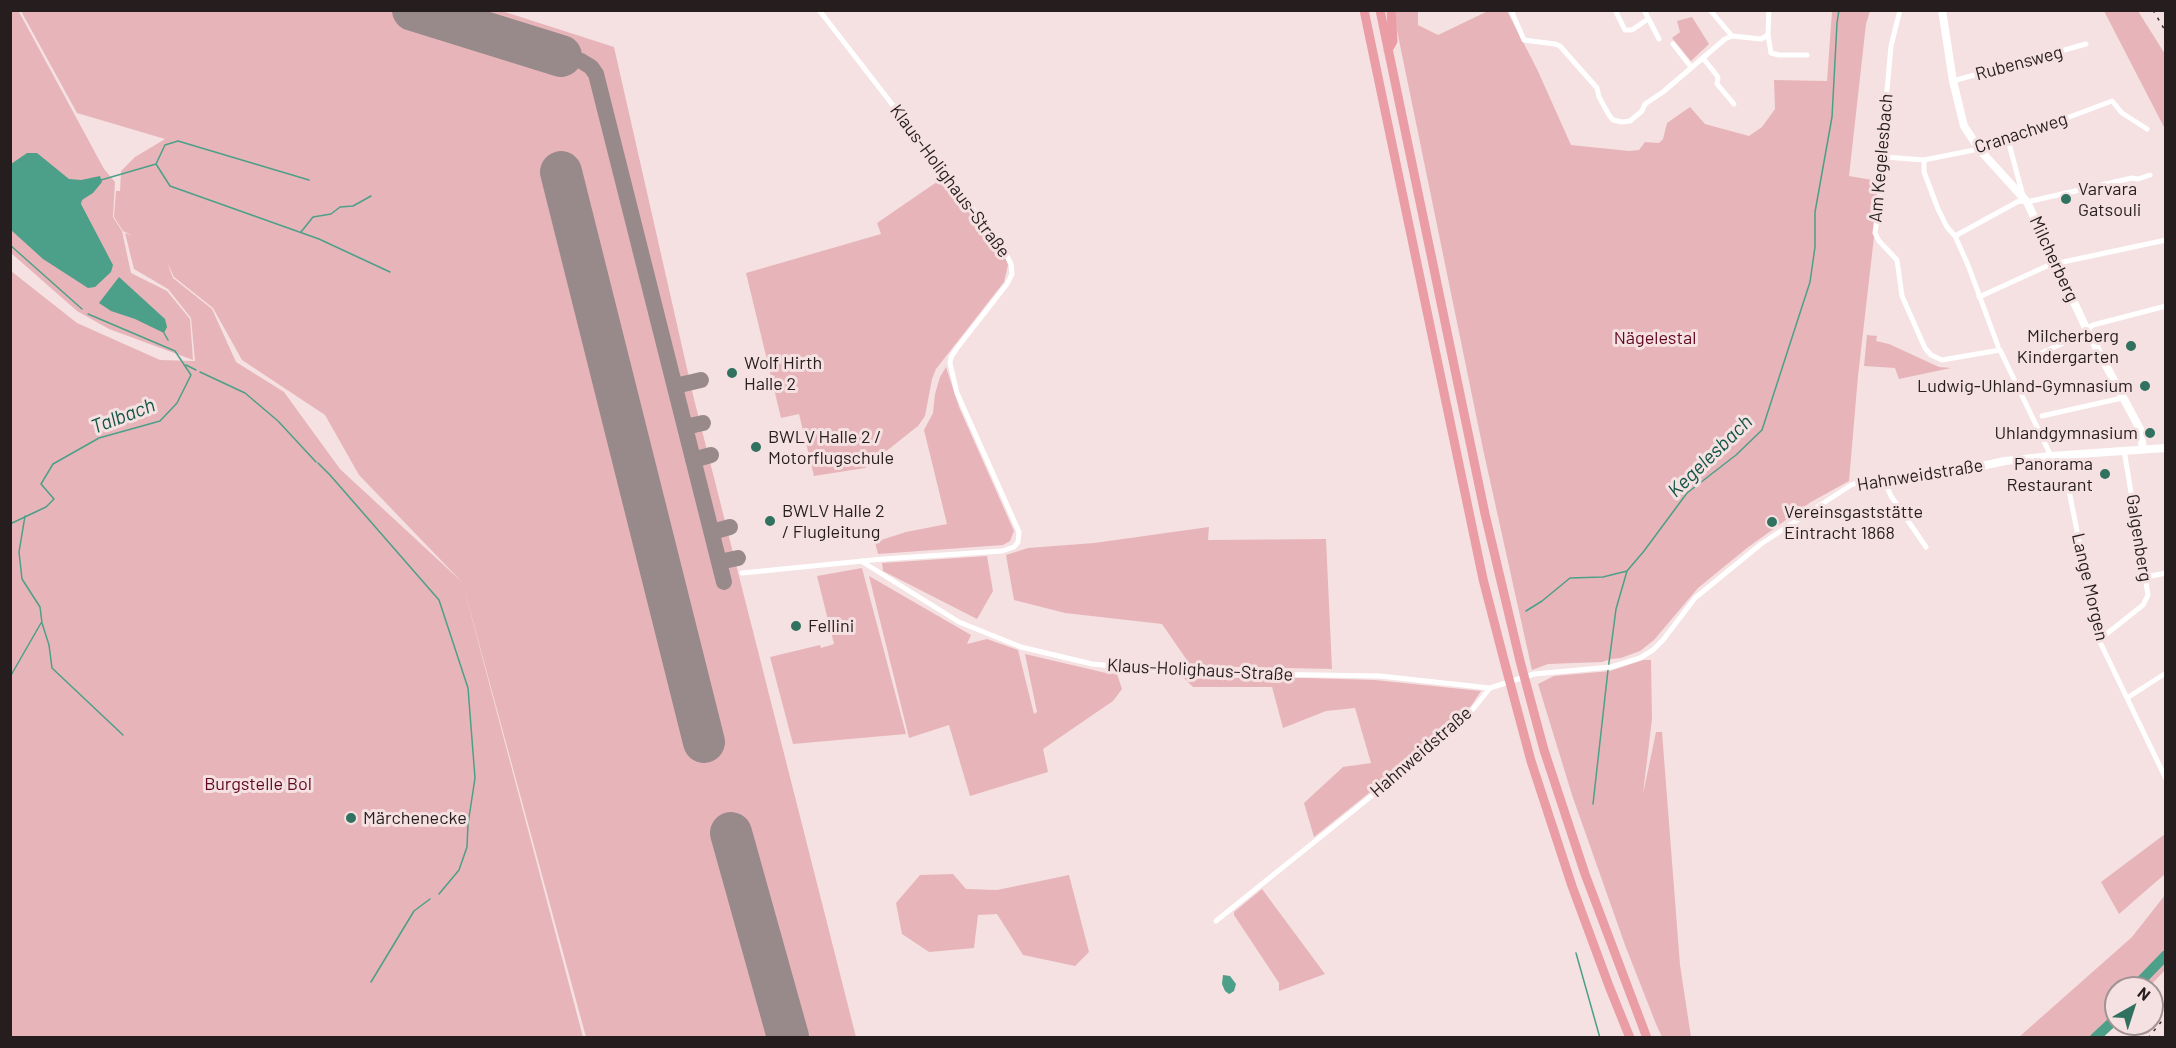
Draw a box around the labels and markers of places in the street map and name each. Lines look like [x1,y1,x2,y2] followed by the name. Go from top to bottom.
[2078,178,2141,220] place label: Varvara Gatsouli
[2059,192,2073,206] marker: Varvara Gatsouli
[2017,325,2119,368] place label: Milcherberg Kindergarten
[2124,339,2138,353] marker: Milcherberg Kindergarten
[744,352,822,394] place label: Wolf Hirth Halle 2
[725,366,739,380] marker: Wolf Hirth Halle 2
[1917,375,2133,397] place label: Ludwig-Uhland-Gymnasium
[2138,379,2152,393] marker: Ludwig-Uhland-Gymnasium
[1994,422,2138,444] place label: Uhlandgymnasium
[768,426,894,468] place label: BWLV Halle 2 / Motorflugschule
[2143,426,2157,440] marker: Uhlandgymnasium
[749,440,763,454] marker: BWLV Halle 2 / Motorflugschule
[2007,453,2093,496] place label: Panorama Restaurant
[2098,467,2112,481] marker: Panorama Restaurant
[782,500,885,542] place label: BWLV Halle 2 / Flugleitung
[1784,501,1923,544] place label: Vereinsgaststätte Eintracht 1868
[763,514,777,528] marker: BWLV Halle 2 / Flugleitung
[1765,515,1779,529] marker: Vereinsgaststätte Eintracht 1868
[808,615,854,637] place label: Fellini
[789,619,803,633] marker: Fellini
[363,807,467,829] place label: Märchenecke
[344,811,358,825] marker: Märchenecke

